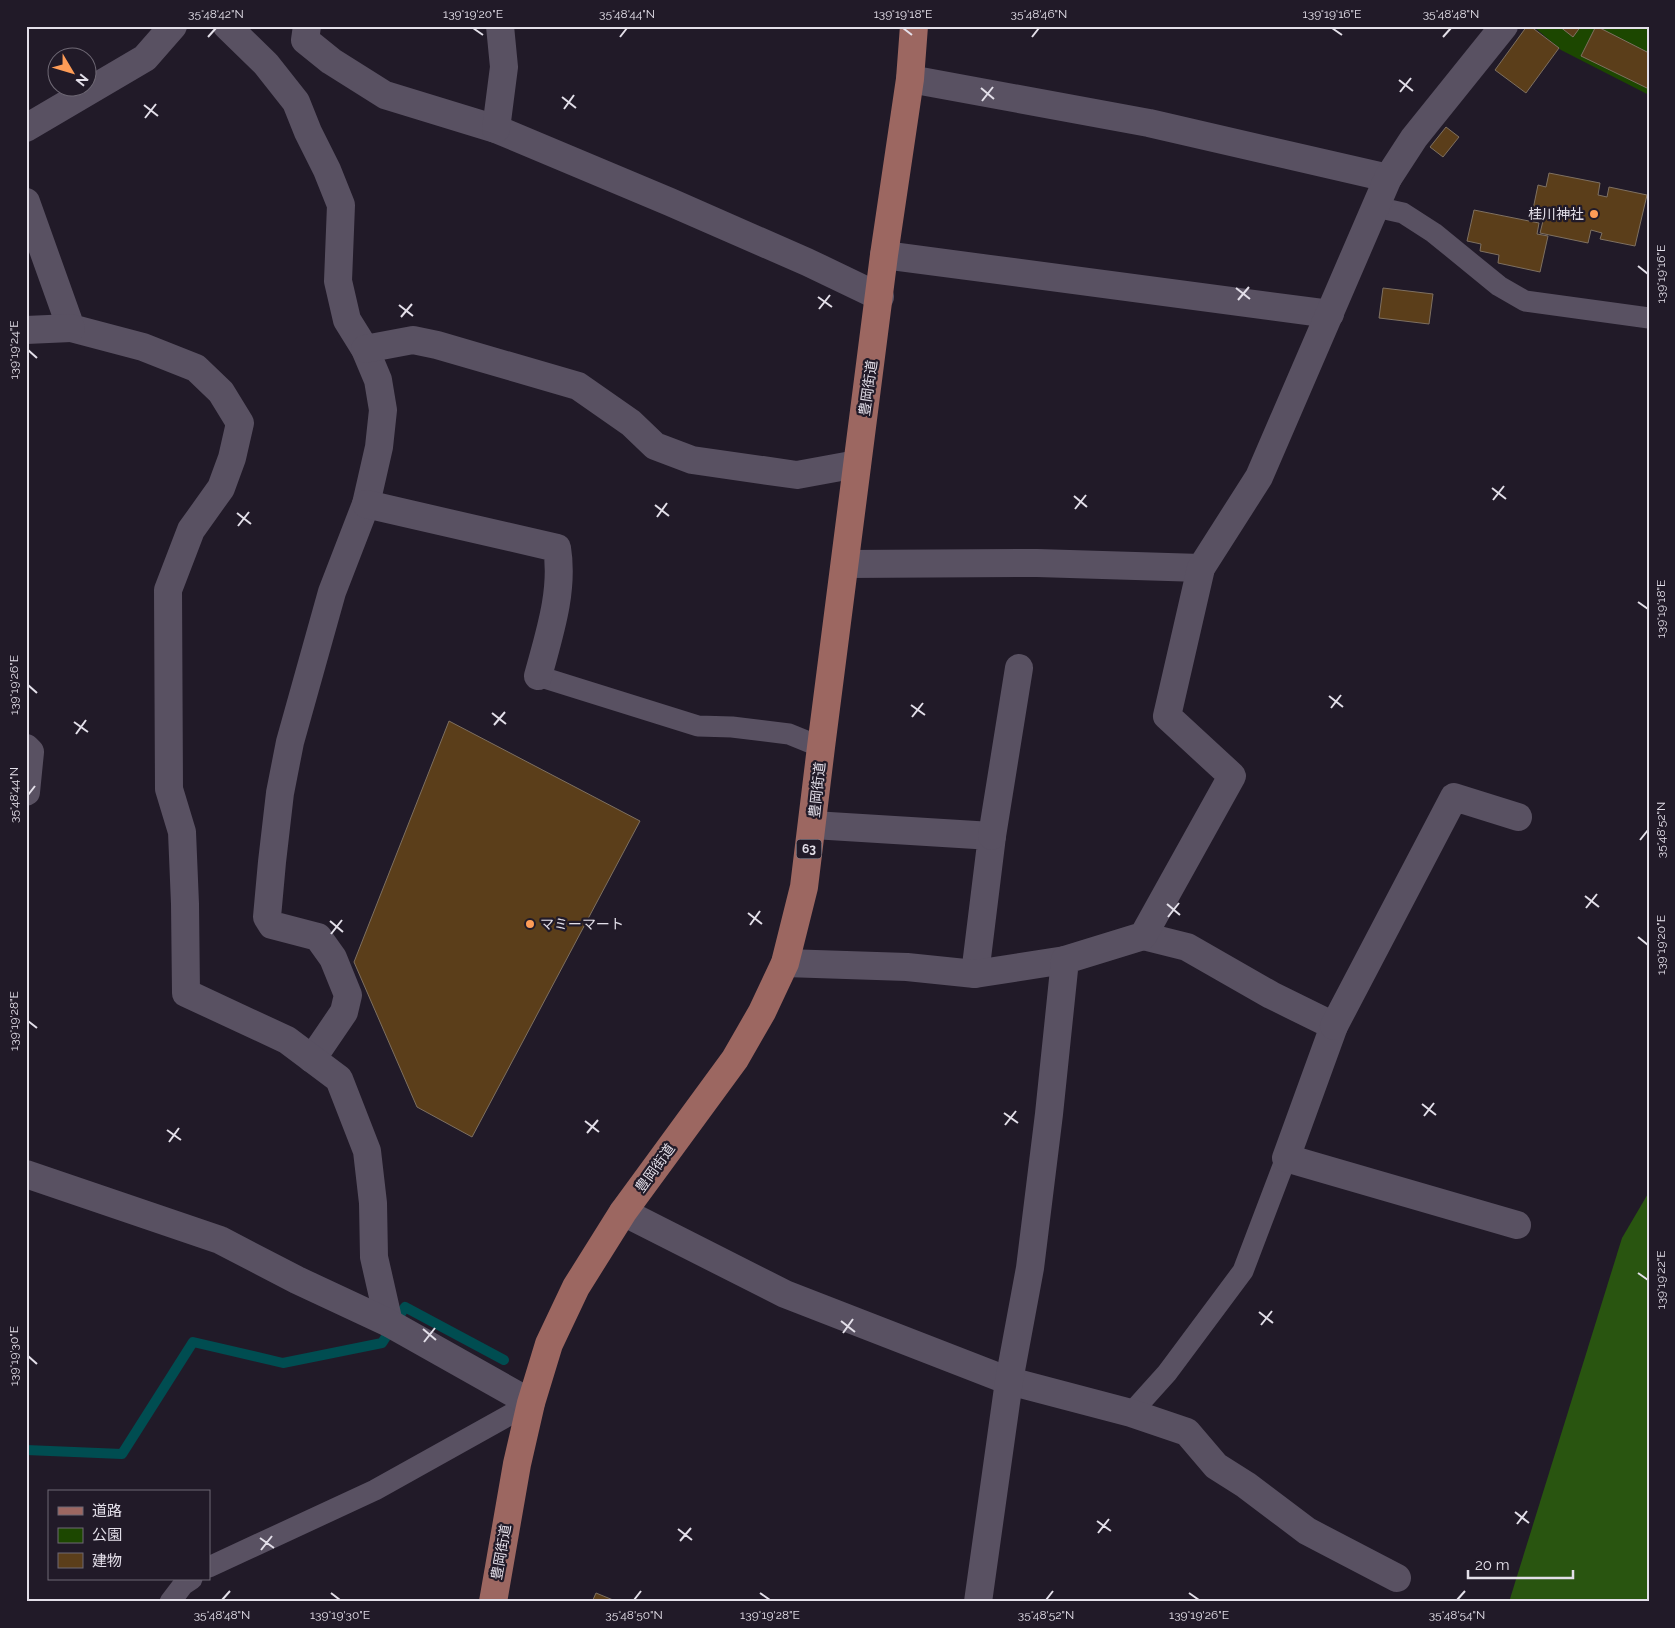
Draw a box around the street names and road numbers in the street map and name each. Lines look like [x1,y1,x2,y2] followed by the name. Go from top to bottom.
[856,359,880,417] street label: 豊岡街道
[806,761,828,819] street label: 豊岡街道
[796,840,822,859] road number: 63
[632,1141,678,1195] street label: 豊岡街道
[488,1523,514,1581] street label: 豊岡街道

